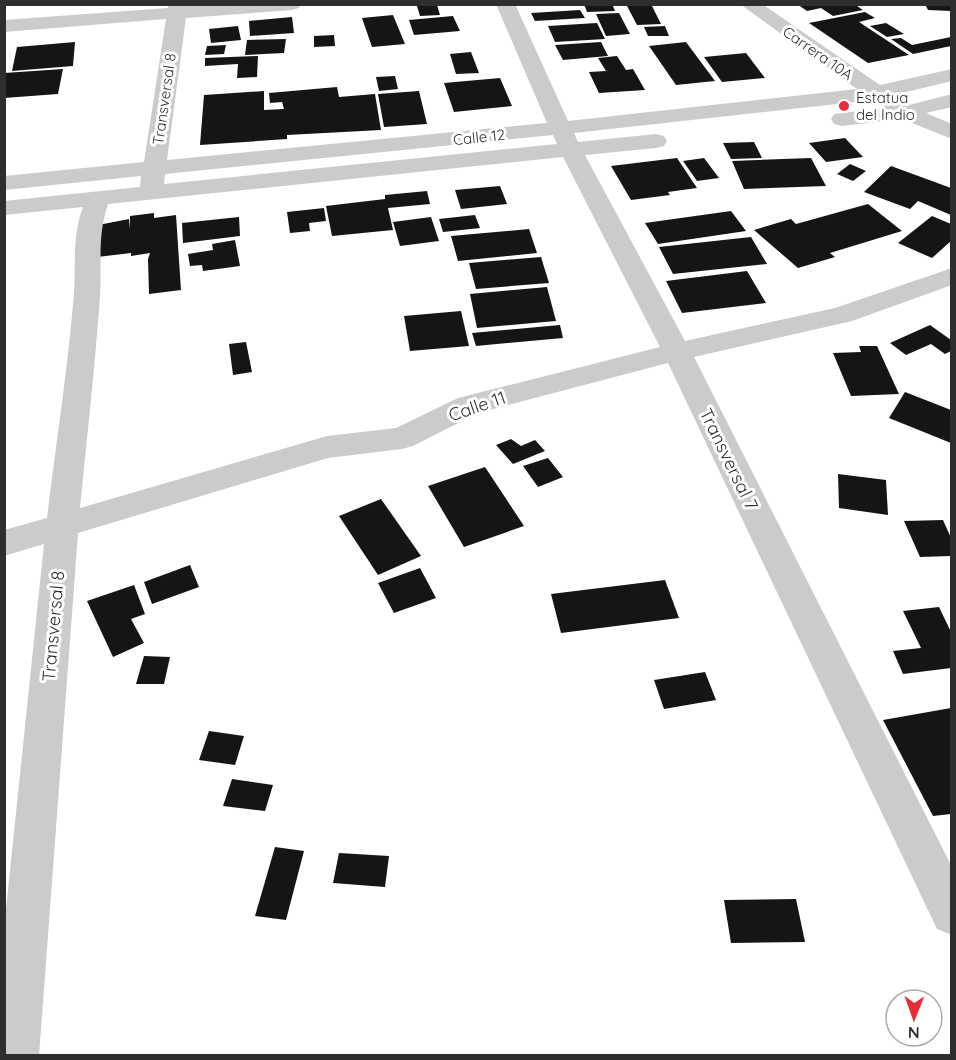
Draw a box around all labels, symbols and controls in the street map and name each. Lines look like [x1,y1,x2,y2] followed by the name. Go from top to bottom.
[779,22,857,84] street label: Carrera 10A
[148,52,180,146] street label: Transversal 8
[856,88,915,124] place label: Estatua del Indio
[837,99,851,113] marker: Estatua del Indio
[452,125,506,149] street label: Calle 12
[445,385,509,427] street label: Calle 11
[694,404,764,514] street label: Transversal 7
[37,570,69,682] street label: Transversal 8
[884,988,944,1048] north arrow
[908,1023,920,1043] text: N

